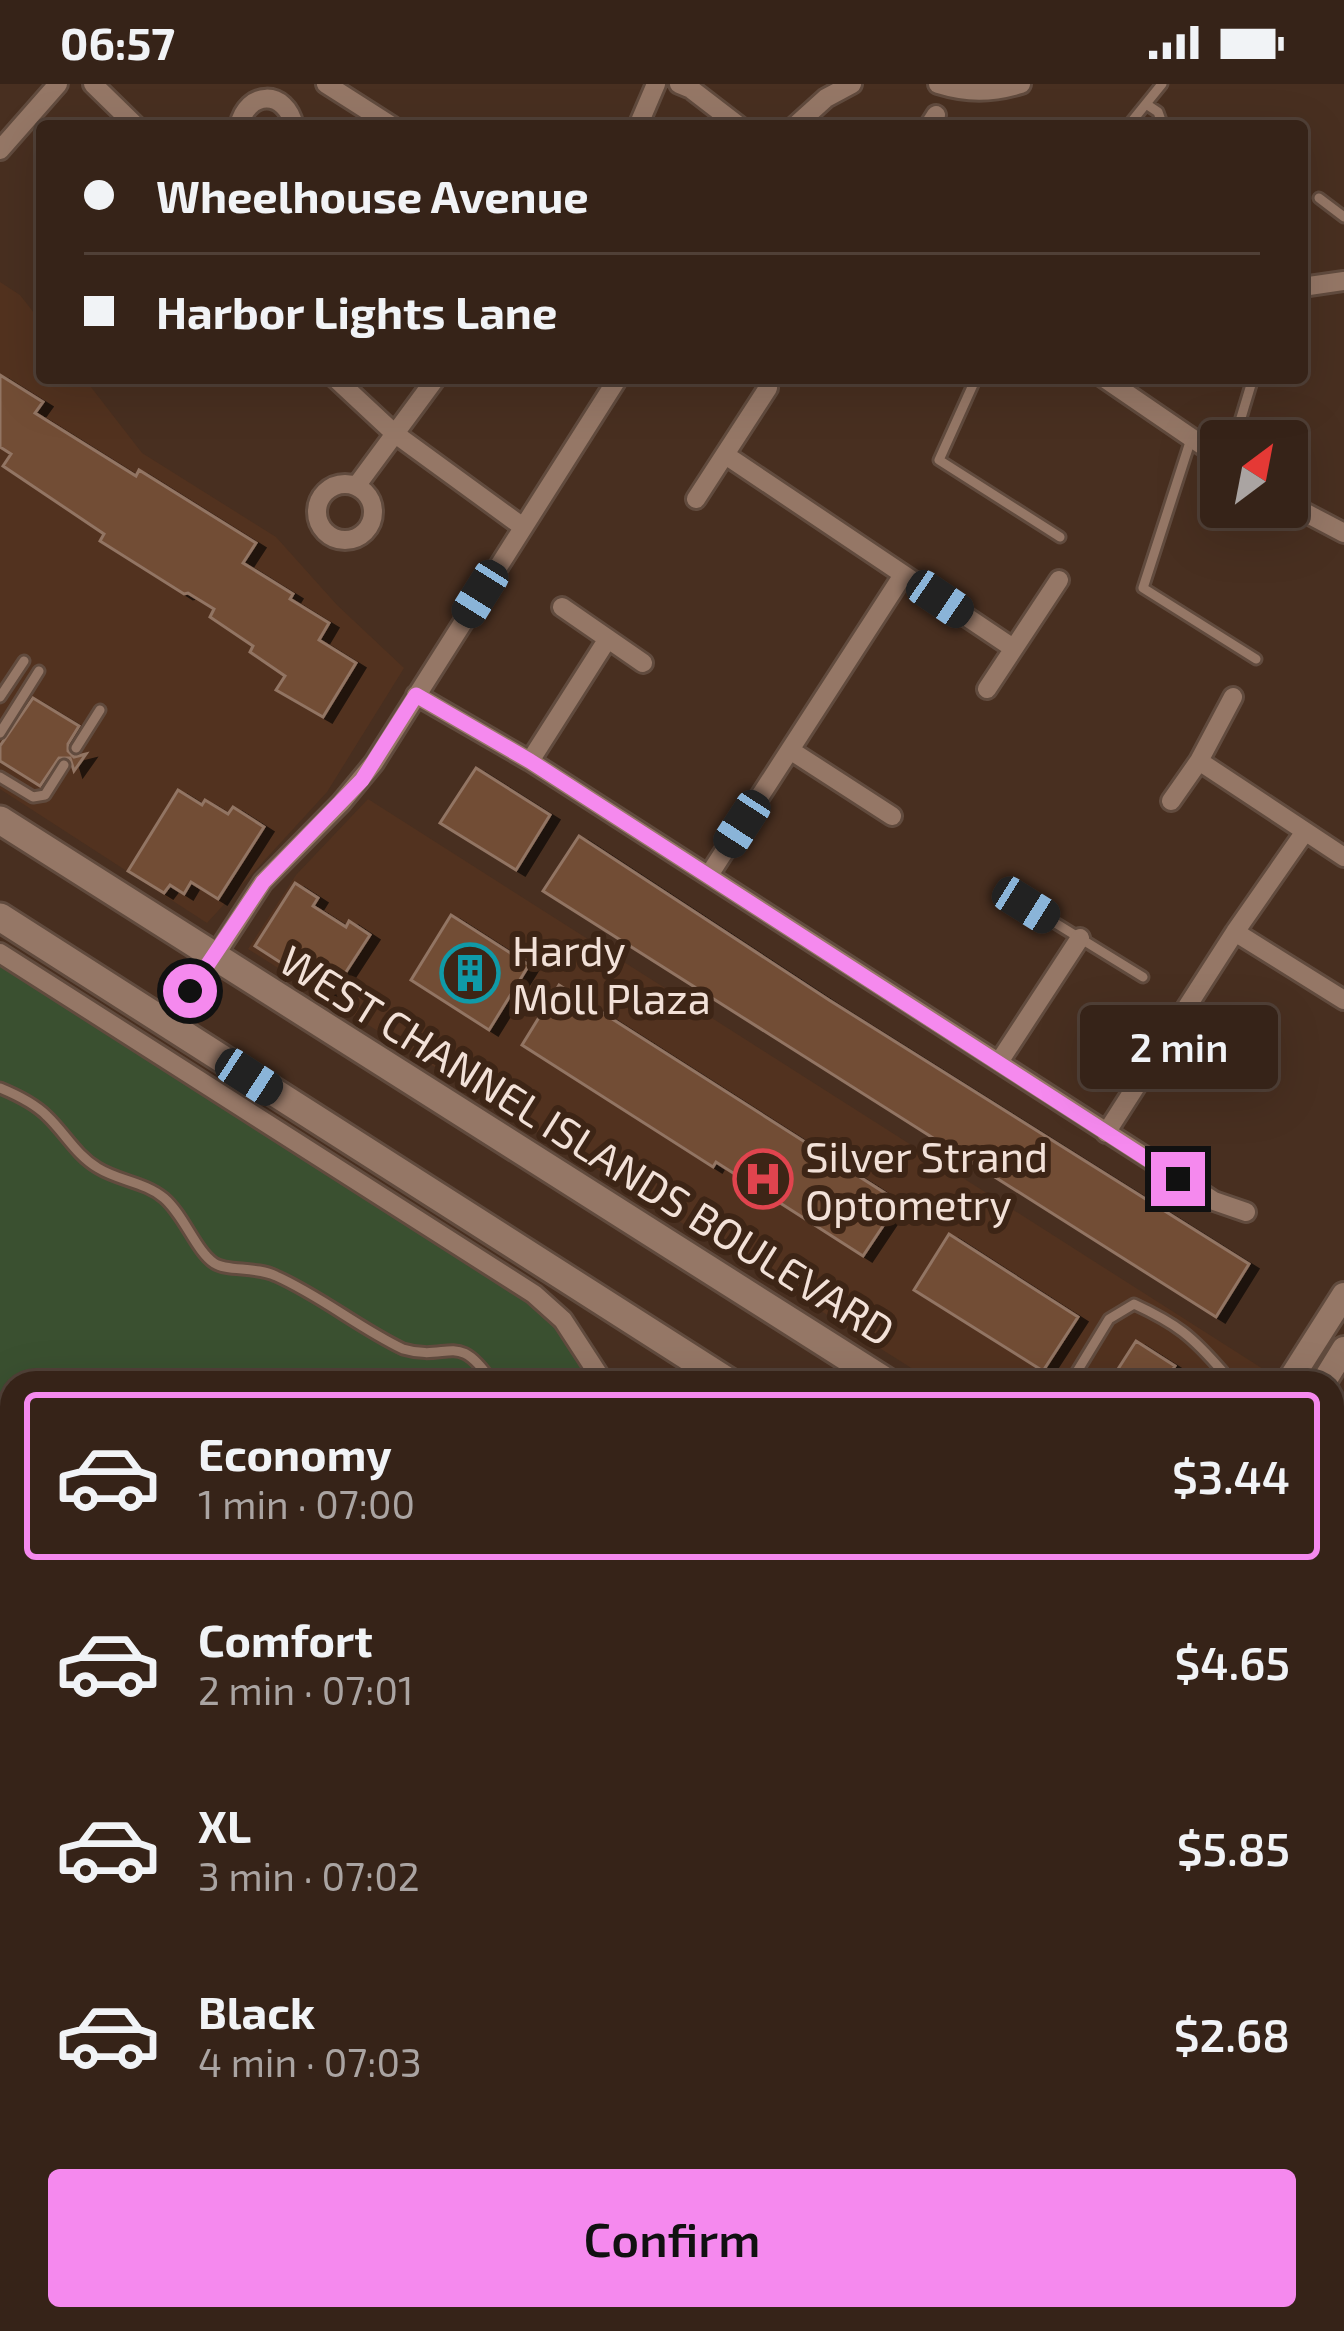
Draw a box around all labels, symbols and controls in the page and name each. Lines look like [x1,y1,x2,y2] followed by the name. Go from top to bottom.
[60,15,175,69] text: 06:57
[156,168,589,222] text: Wheelhouse Avenue
[156,284,557,338] text: Harbor Lights Lane
[1200,420,1308,528] north arrow
[1200,420,1308,528] map controls
[446,554,514,634] car
[900,564,980,634] car
[707,784,777,864] car
[986,871,1066,939] car
[512,924,711,1022] place label: Hardy Moll Plaza
[272,933,904,1355] street label: WEST CHANNEL ISLANDS BOULEVARD
[439,942,501,1004] building icon: Hardy Moll Plaza
[163,964,217,1018] route start
[1079,1005,1277,1089] callout: 2 min
[1130,1023,1228,1070] text: 2 min
[209,1042,289,1112] car
[805,1130,1048,1228] place label: Silver Strand Optometry
[732,1148,794,1210] hospital icon: Silver Strand Optometry
[1151,1152,1205,1206] route end
[54,1422,162,1530] icon: car
[198,1426,392,1480] text: Economy
[1172,1449,1290,1503] text: $3.44
[198,1480,415,1527] text: 1 min · 07:00
[54,1608,162,1716] icon: car
[198,1612,373,1666] text: Comfort
[1175,1635,1290,1689] text: $4.65
[198,1666,413,1713] text: 2 min · 07:01
[54,1794,162,1902] icon: car
[198,1798,251,1852] text: XL
[1177,1821,1290,1875] text: $5.85
[198,1852,420,1899] text: 3 min · 07:02
[54,1980,162,2088] icon: car
[198,1984,315,2038] text: Black
[1174,2007,1290,2061] text: $2.68
[198,2038,422,2085] text: 4 min · 07:03
[48,2169,1296,2307] button: Confirm

